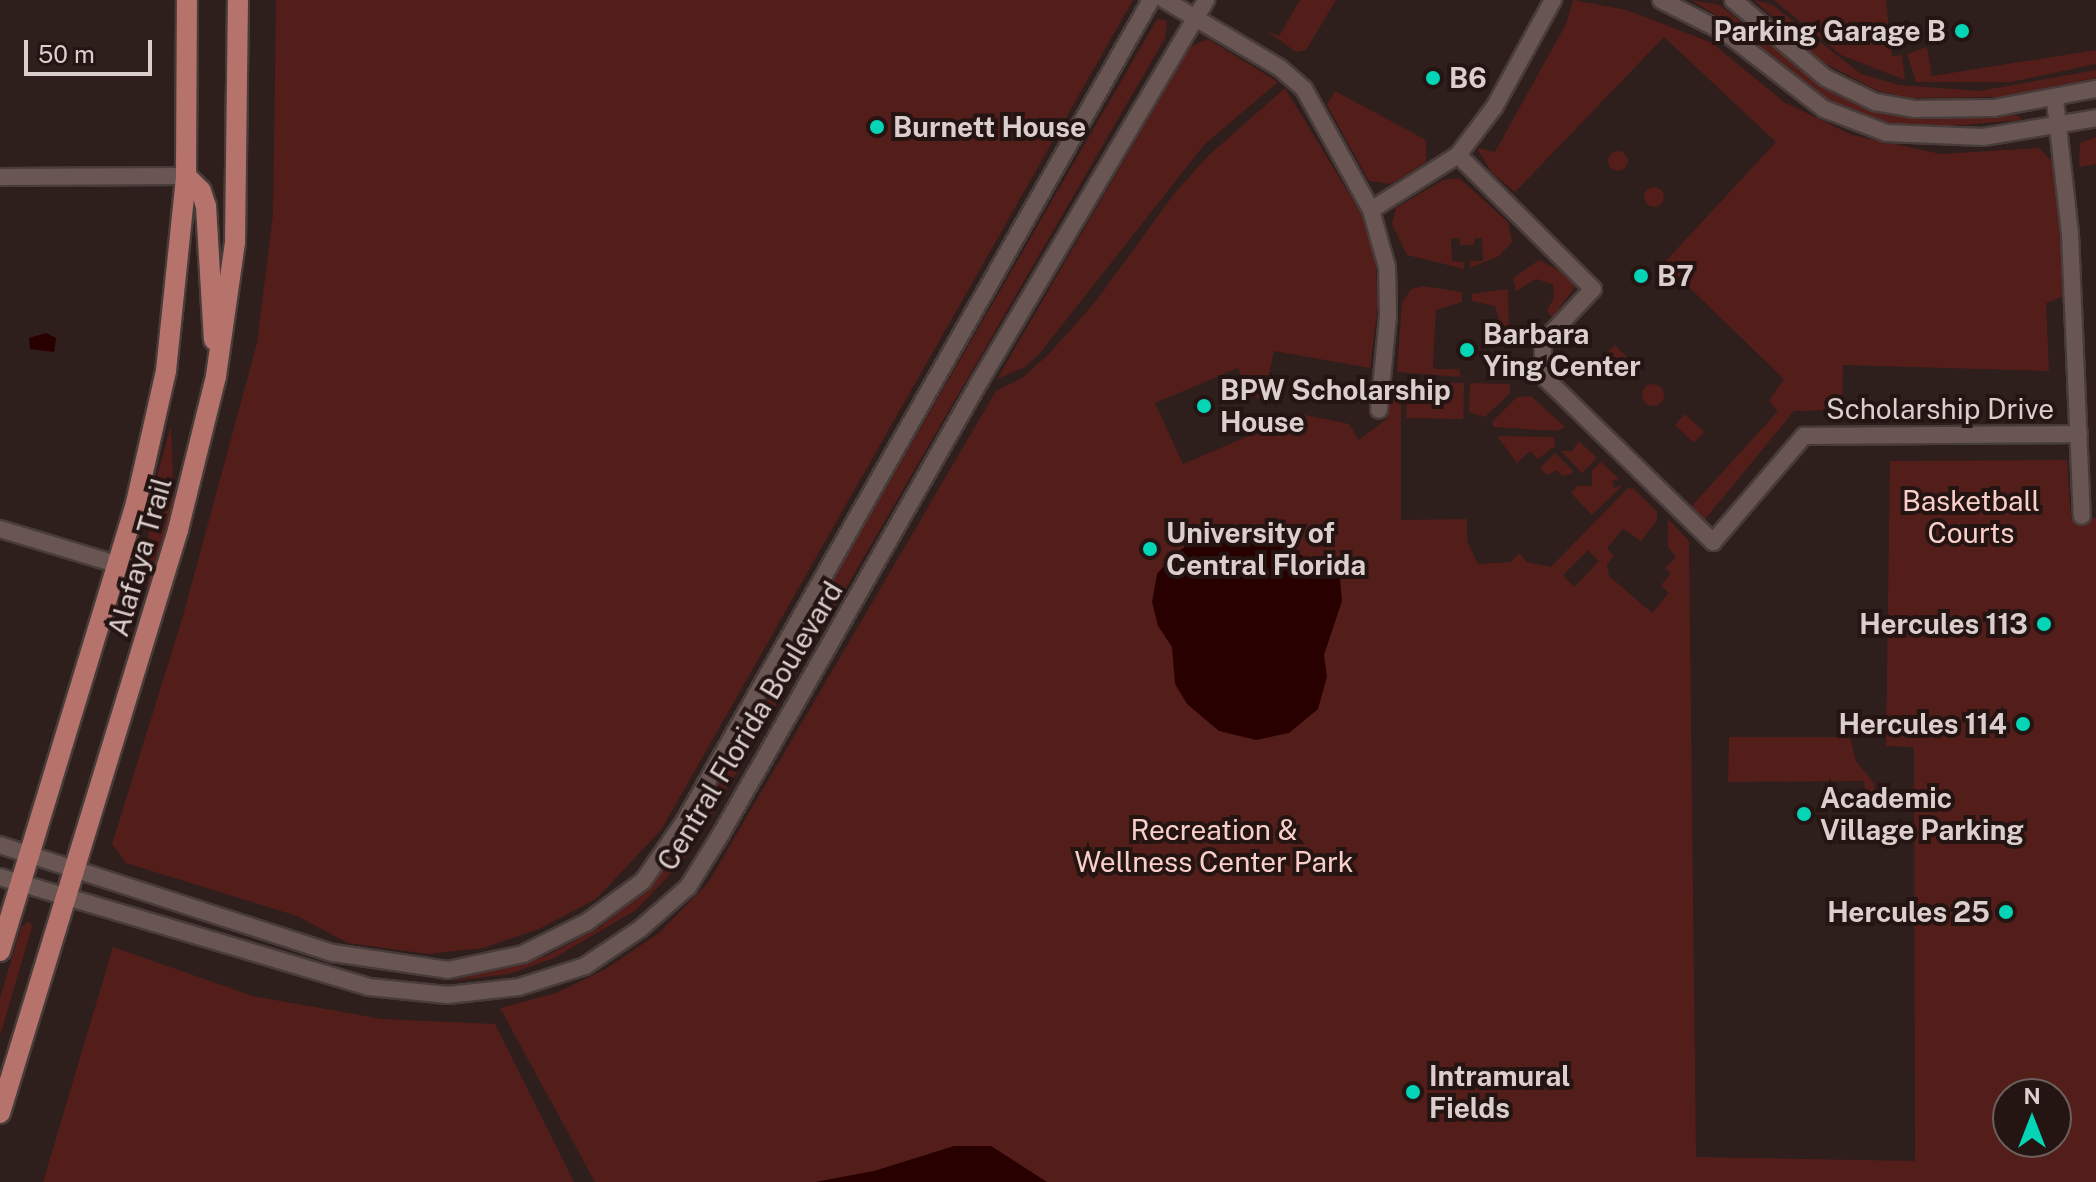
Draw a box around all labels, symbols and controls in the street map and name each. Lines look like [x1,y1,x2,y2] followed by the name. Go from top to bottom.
[1713,14,1946,48] place label: Parking Garage B
[1953,22,1971,40] marker: Parking Garage B
[28,24,156,74] scale bar
[38,40,95,68] text: 50 m
[1449,61,1487,95] place label: B6
[1424,69,1442,87] marker: B6
[893,110,1086,144] place label: Burnett House
[868,118,886,136] marker: Burnett House
[1657,259,1694,293] place label: B7
[1632,267,1650,285] marker: B7
[1483,317,1641,383] place label: Barbara Ying Center
[1458,341,1476,359] marker: Barbara Ying Center
[1220,373,1451,439] place label: BPW Scholarship House
[1826,392,2054,426] street label: Scholarship Drive
[1195,397,1213,415] marker: BPW Scholarship House
[101,474,179,640] street label: Alafaya Trail
[1902,484,2040,550] park label: Basketball Courts
[1166,516,1366,582] place label: University of Central Florida
[1141,540,1159,558] marker: University of Central Florida
[650,575,850,877] street label: Central Florida Boulevard
[1859,607,2028,641] place label: Hercules 113
[2035,615,2053,633] marker: Hercules 113
[1838,707,2007,741] place label: Hercules 114
[2014,715,2032,733] marker: Hercules 114
[1820,781,2024,847] place label: Academic Village Parking
[1795,805,1813,823] marker: Academic Village Parking
[1074,813,1354,879] park label: Recreation & Wellness Center Park
[1827,895,1990,929] place label: Hercules 25
[1997,903,2015,921] marker: Hercules 25
[1429,1059,1571,1125] place label: Intramural Fields
[1992,1078,2072,1158] north arrow
[1404,1083,1422,1101] marker: Intramural Fields
[2023,1083,2041,1109] text: N

